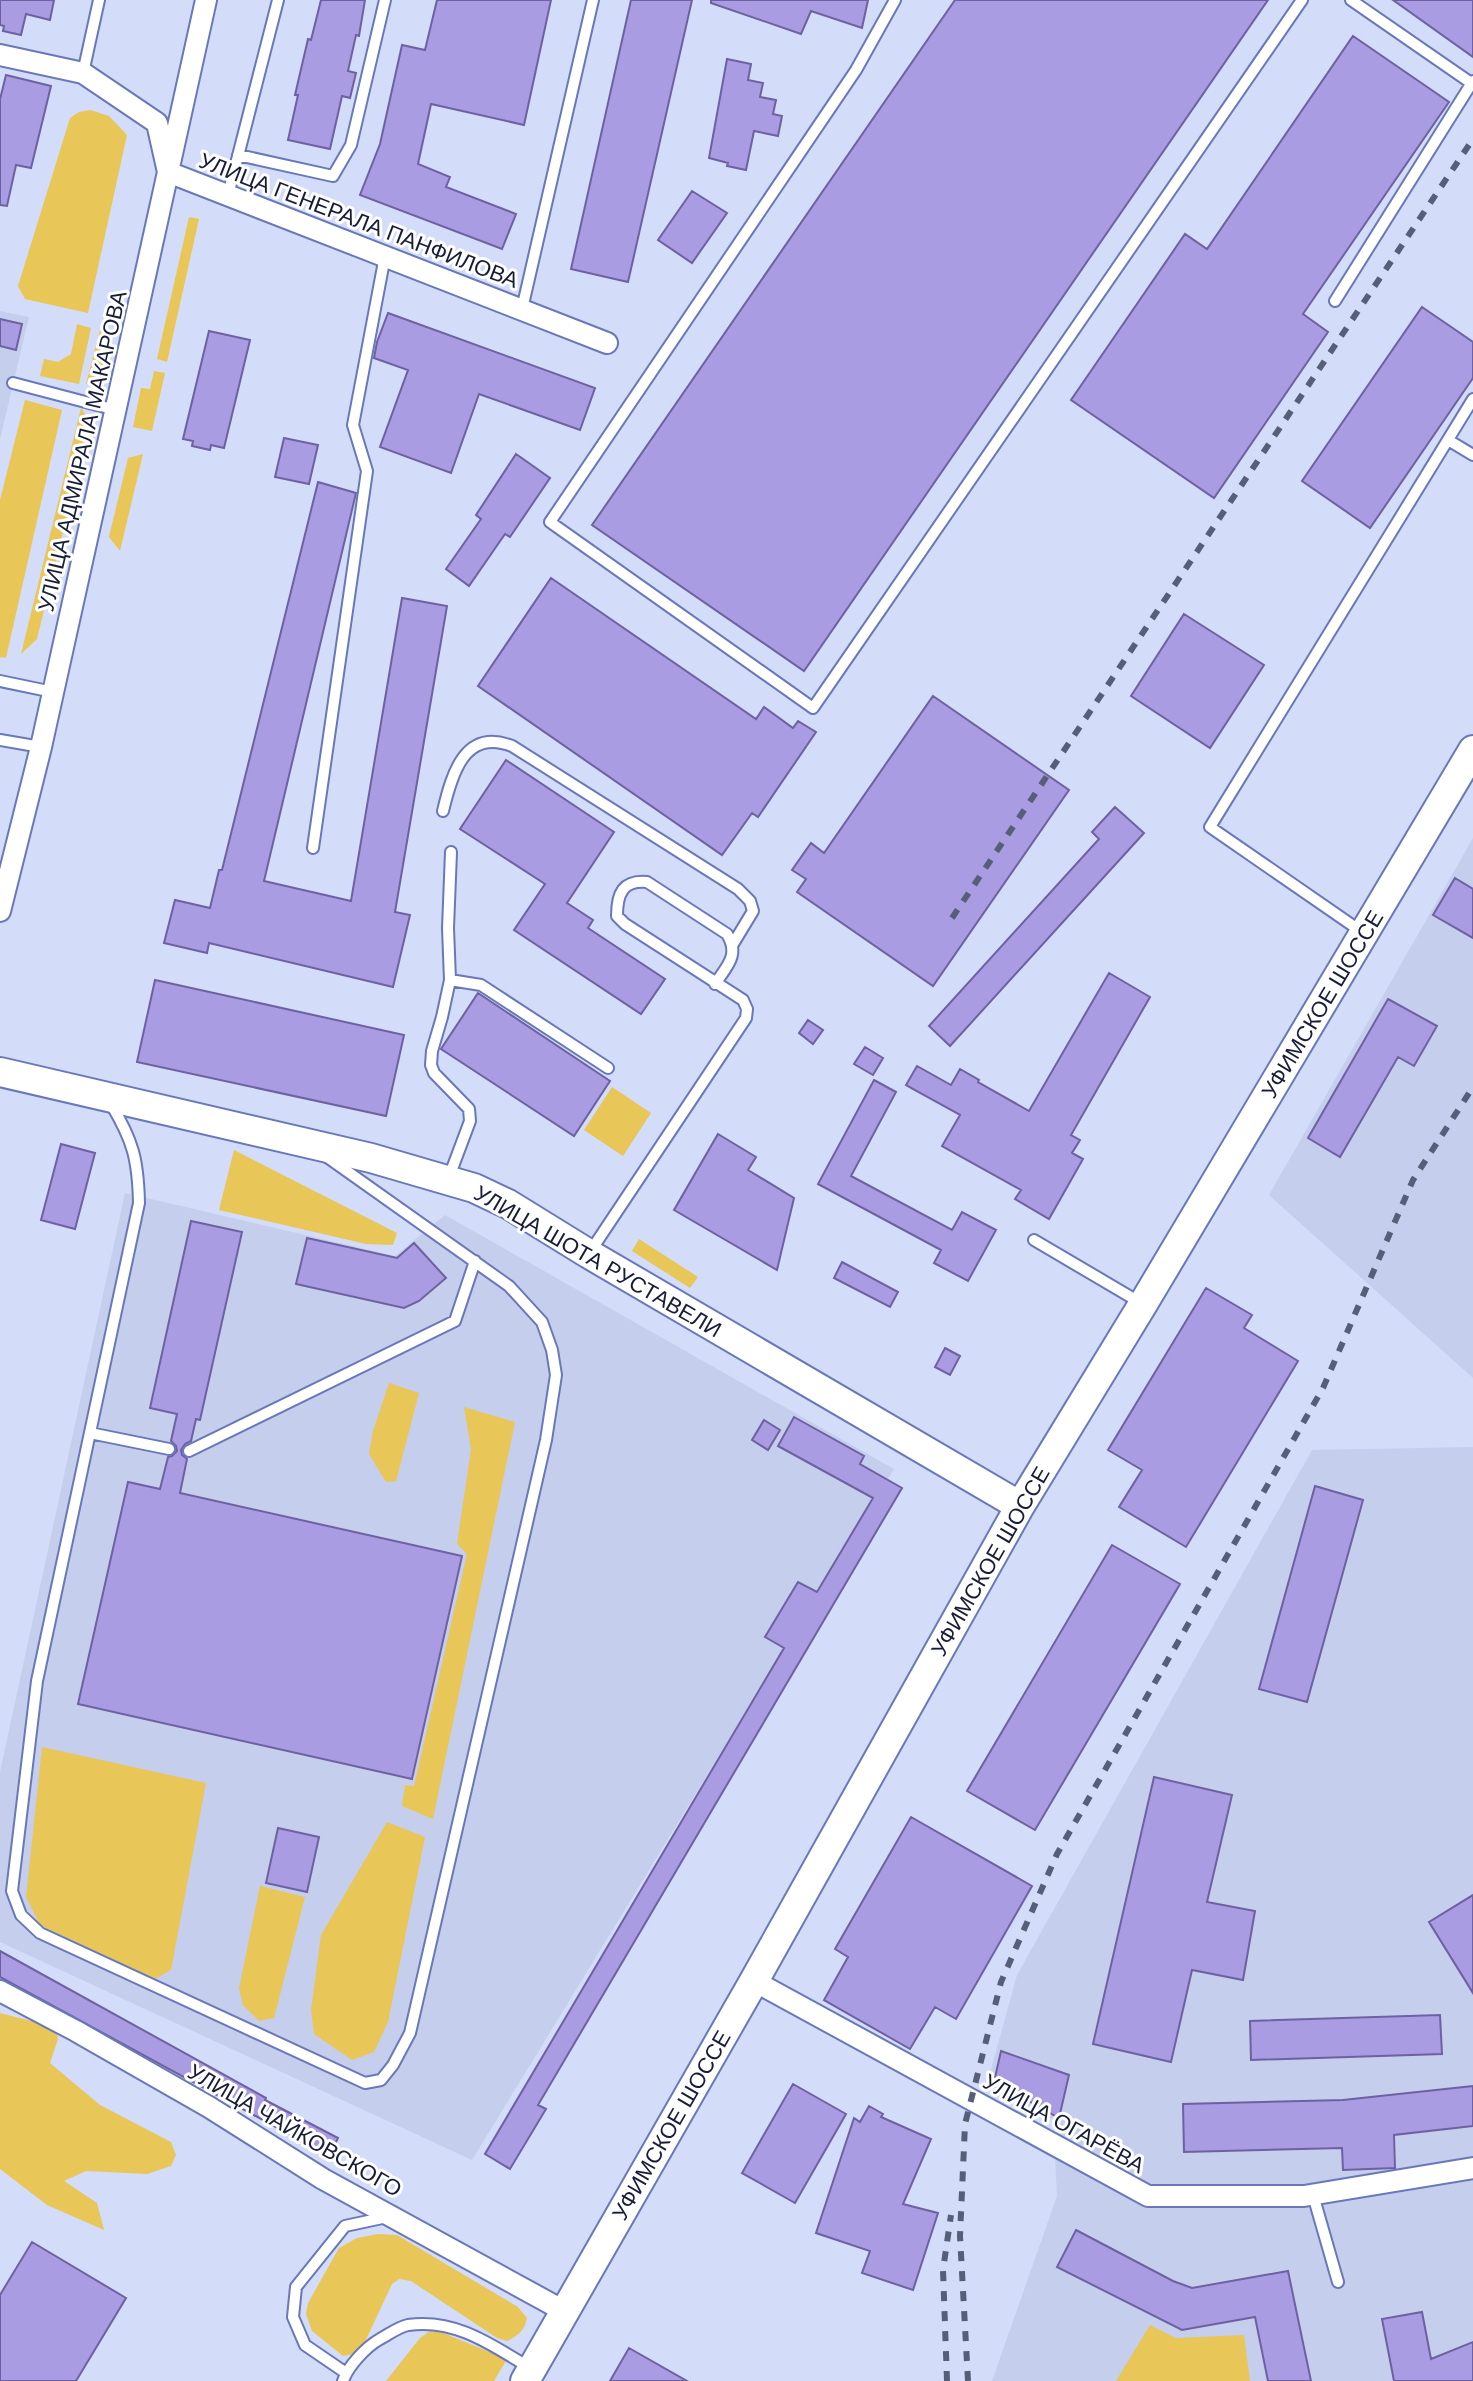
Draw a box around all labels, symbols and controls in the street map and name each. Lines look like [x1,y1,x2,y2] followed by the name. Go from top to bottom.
[195,146,523,295] street label: УЛИЦА ГЕНЕРАЛА ПАНФИЛОВА
[31,288,134,614] street label: УЛИЦА АДМИРАЛА МАКАРОВА
[1255,905,1390,1103] street label: УФИМСКОЕ ШОССЕ
[469,1179,727,1344] street label: УЛИЦА ШОТА РУСТАВЕЛИ
[924,1461,1056,1661] street label: УФИМСКОЕ ШОССЕ
[605,2025,737,2225] street label: УФИМСКОЕ ШОССЕ
[183,2057,407,2204] street label: УЛИЦА ЧАЙКОВСКОГО
[978,2067,1150,2180] street label: УЛИЦА ОГАРЁВА

